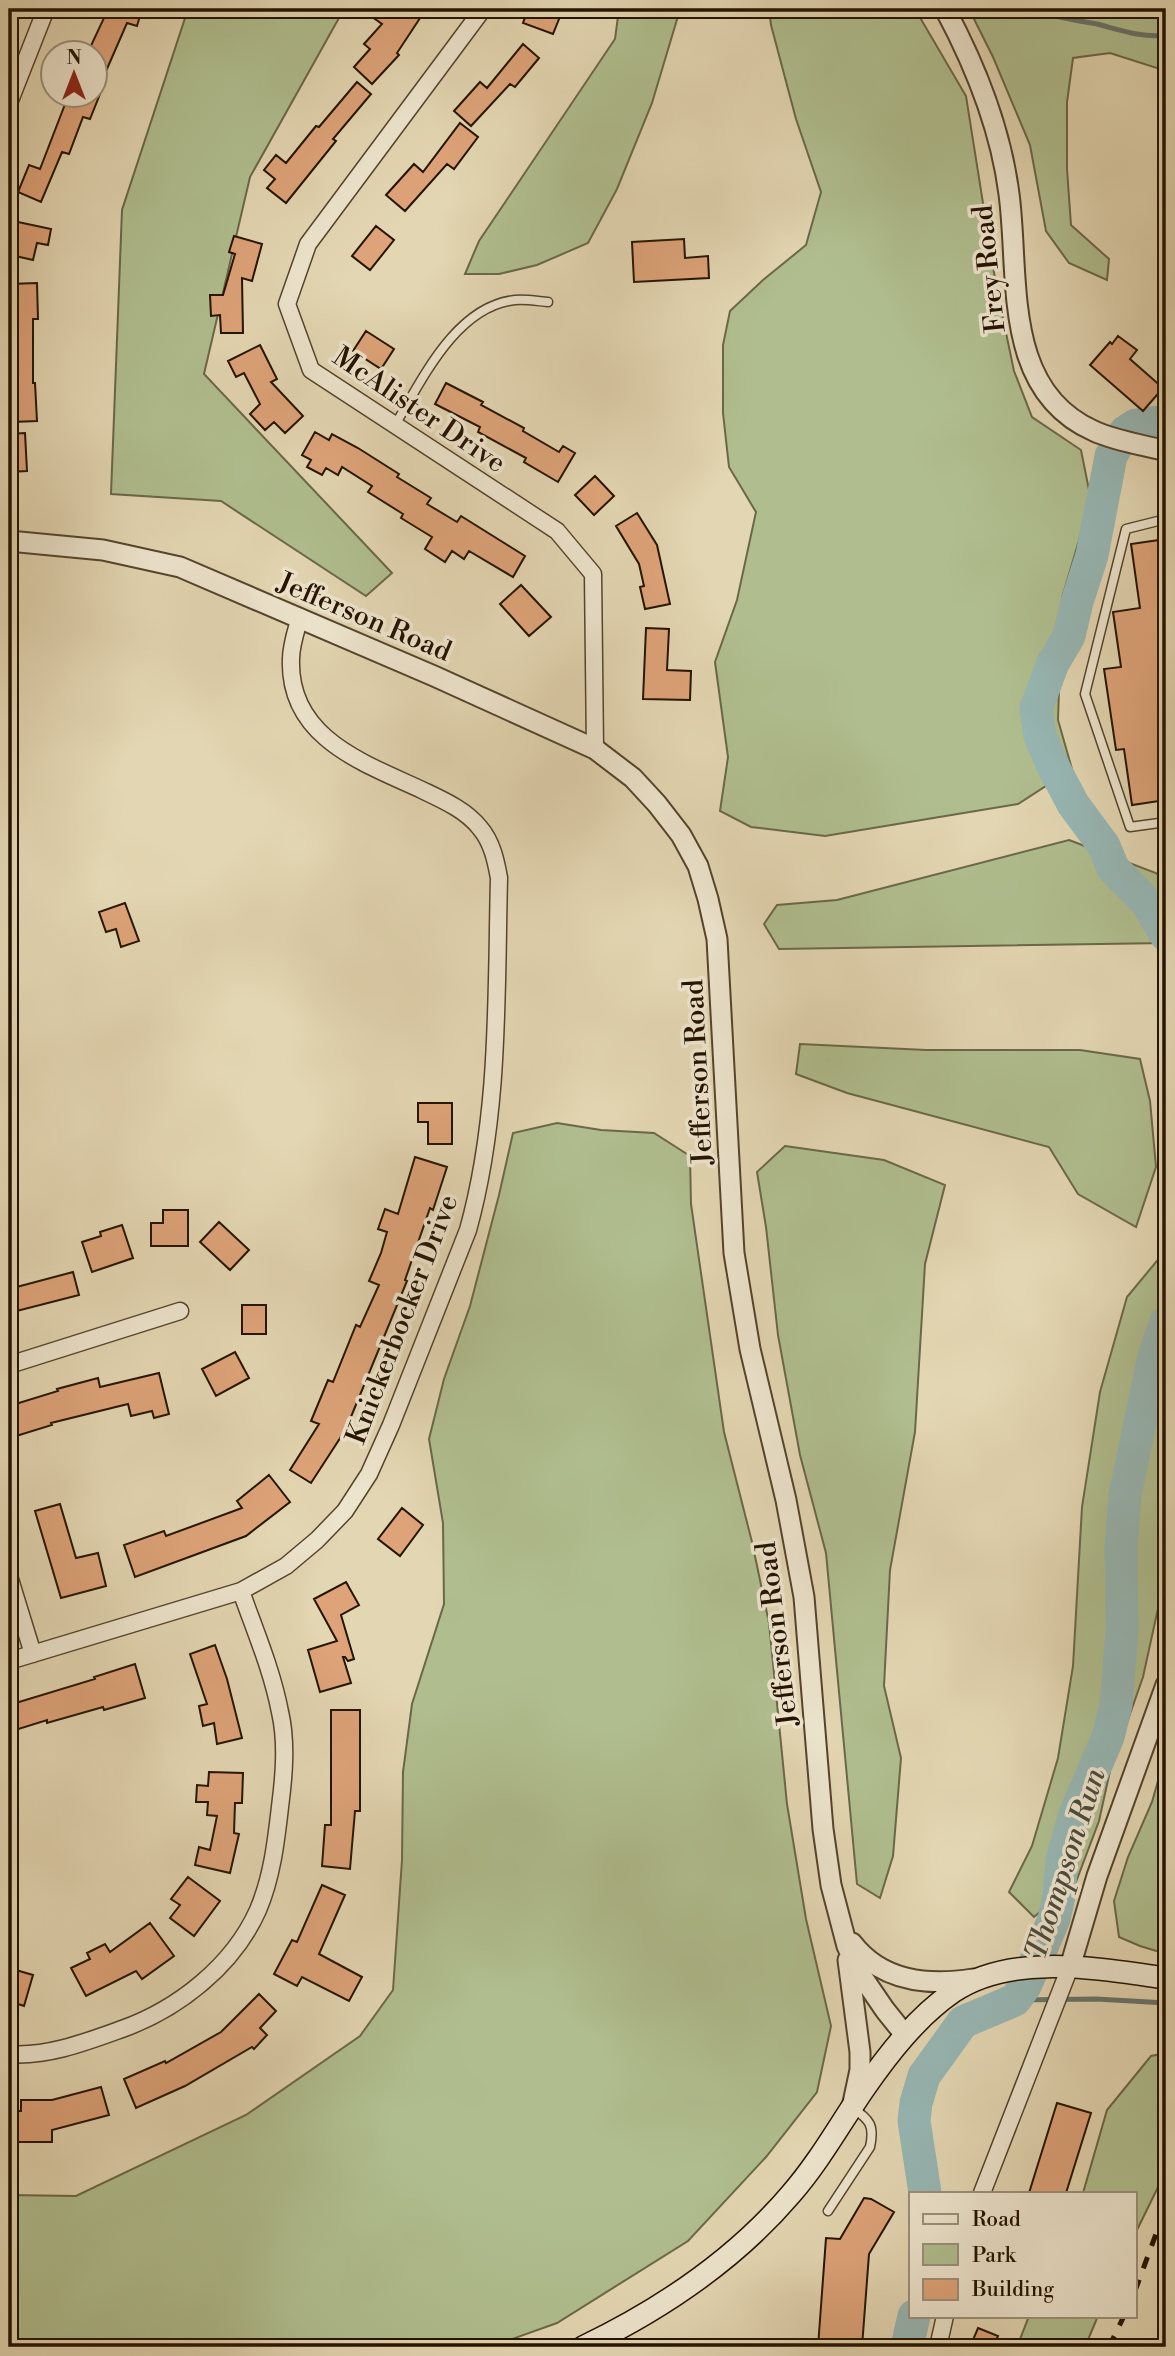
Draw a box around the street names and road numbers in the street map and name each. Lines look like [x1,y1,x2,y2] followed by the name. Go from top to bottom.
[965,203,1014,334] street label: Frey Road
[326,340,512,481] street label: McAlister Drive
[271,565,457,670] street label: Jefferson Road
[676,978,721,1166] street label: Jefferson Road
[339,1190,466,1449] street label: Knickerbocker Drive
[749,1540,806,1729] street label: Jefferson Road

